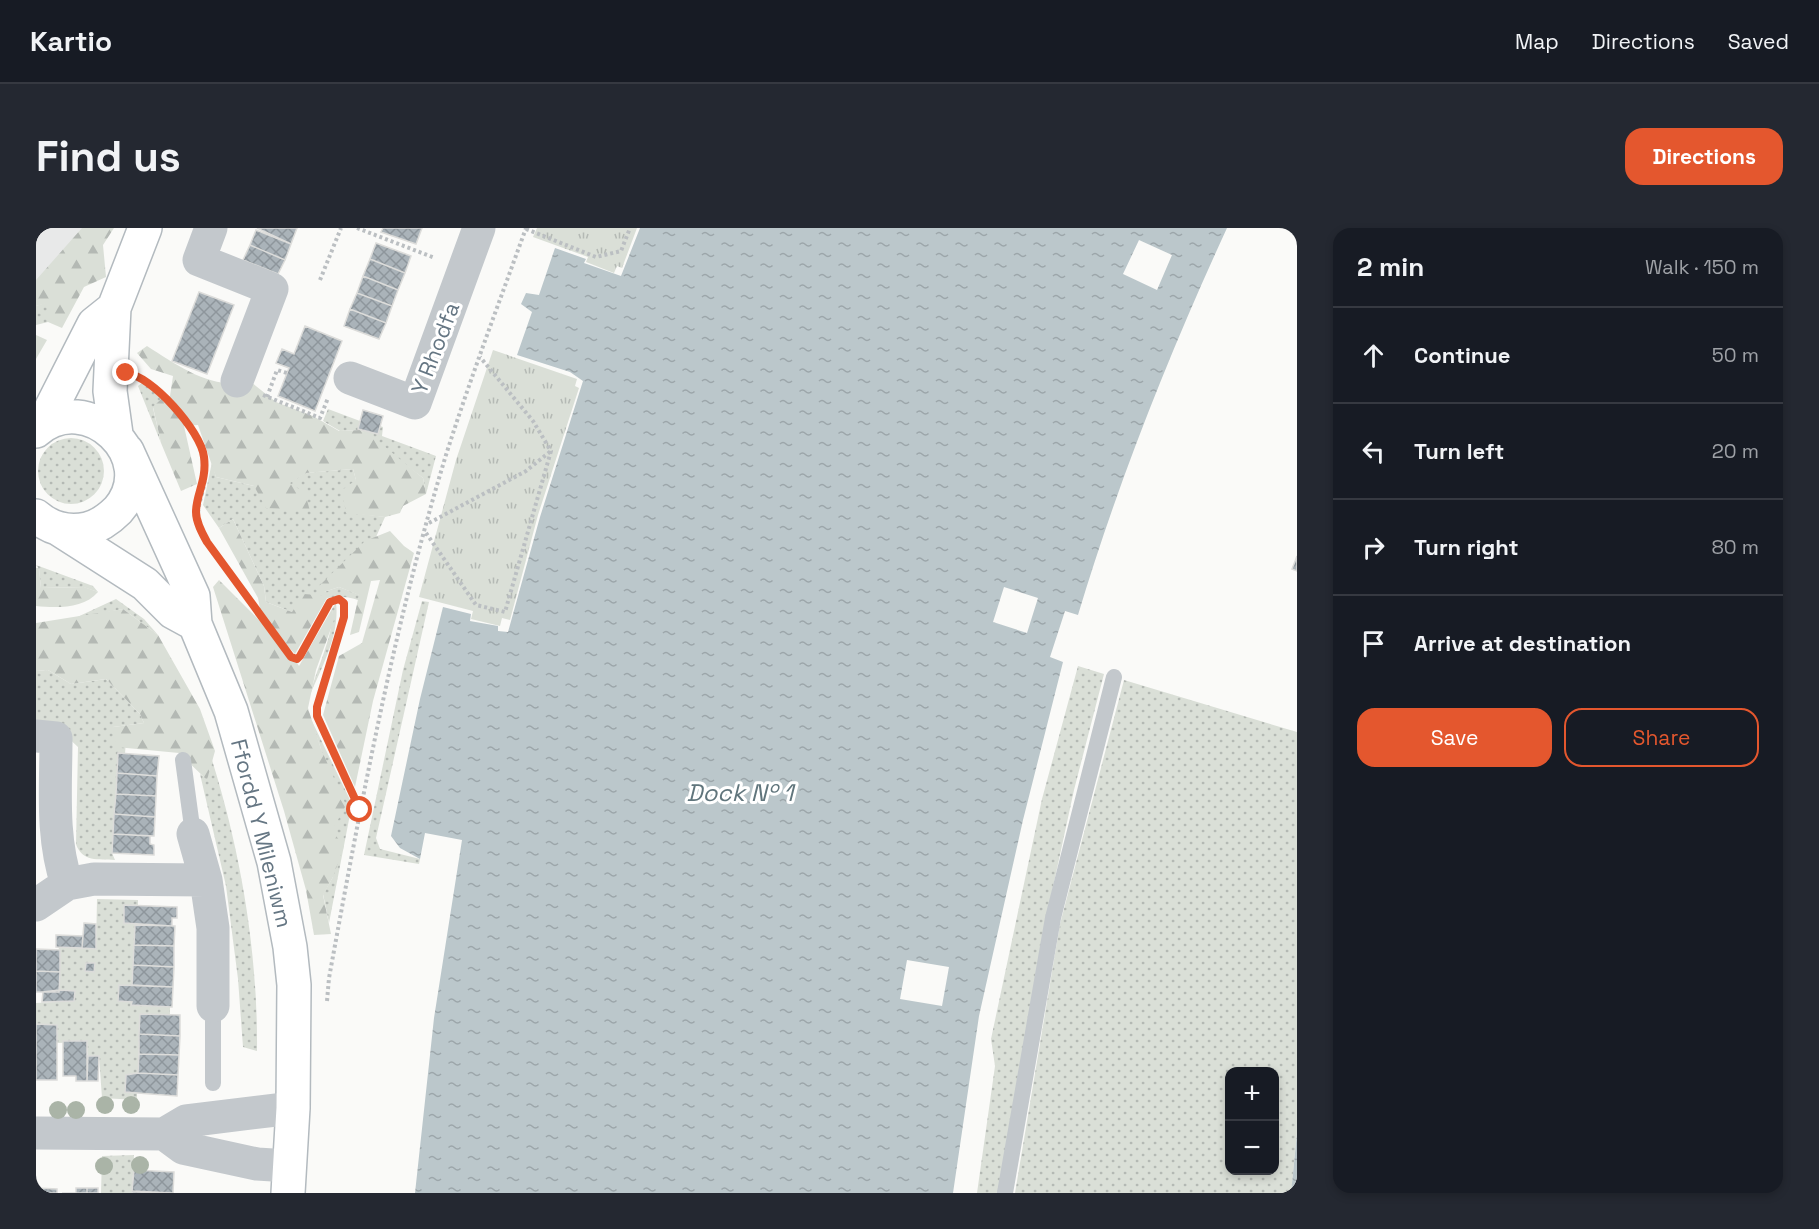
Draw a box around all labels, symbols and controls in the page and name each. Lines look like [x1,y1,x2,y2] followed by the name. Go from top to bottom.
[30,23,112,59] text: Kartio
[1515,28,1559,55] text: Map
[1592,28,1695,55] text: Directions
[1728,28,1789,55] text: Saved
[1625,128,1783,185] button: Directions
[36,130,181,183] text: Find us
[1357,250,1424,284] text: 2 min
[1645,254,1759,280] text: Walk · 150 m
[405,298,465,398] street label: Y Rhodfa
[1357,339,1390,372] icon: ahead
[1414,341,1510,369] text: Continue
[1712,342,1759,368] text: 50 m
[112,359,138,385] route end
[1357,435,1390,468] icon: left
[1414,437,1504,465] text: Turn left
[1712,438,1759,464] text: 20 m
[1357,531,1390,564] icon: right
[1414,533,1519,561] text: Turn right
[1711,534,1759,560] text: 80 m
[1357,627,1390,660] icon: arrive
[1414,629,1631,657] text: Arrive at destination
[1357,708,1552,767] button: Save
[1564,708,1759,767] button: Share
[225,736,299,930] street label: Ffordd Y Mileniwm
[687,777,796,808] water label: Dock Nº 1
[346,796,372,822] route start
[1225,1067,1279,1175] map controls
[1225,1067,1279,1121] button: +
[1225,1121,1279,1175] button: −

